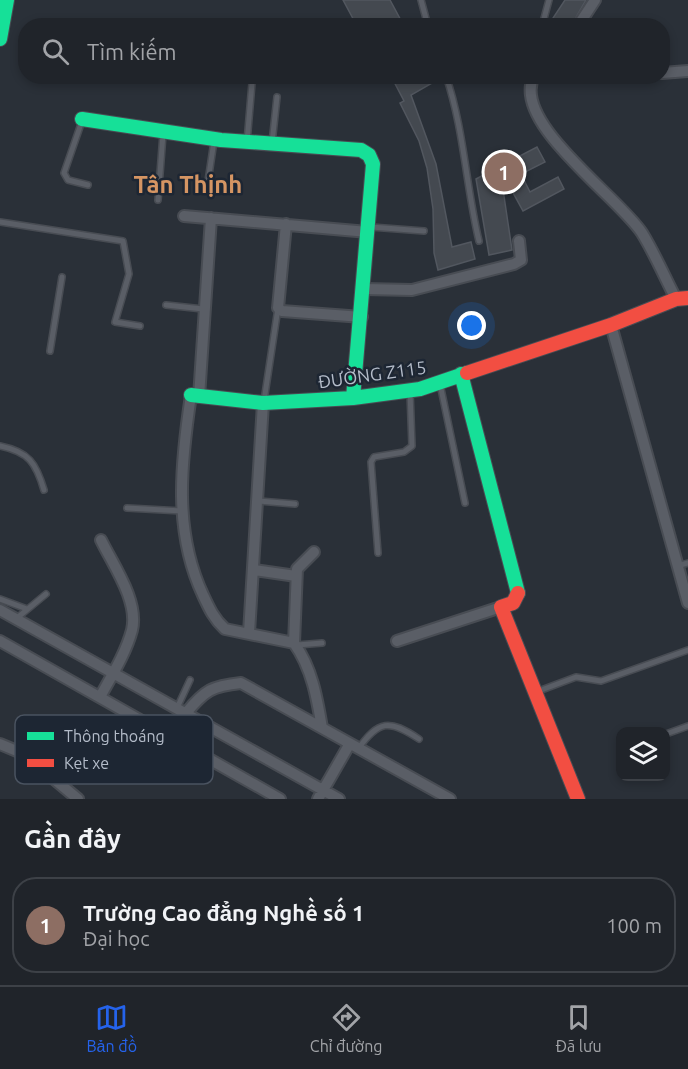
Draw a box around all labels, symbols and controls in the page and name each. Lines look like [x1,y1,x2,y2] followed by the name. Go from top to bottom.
[18,18,670,84] search box
[39,35,72,68] icon: search
[87,39,177,64] text: Tìm kiếm
[484,150,524,195] pin: 1
[134,171,242,198] district label: Tân Thịnh
[457,311,486,340] your location
[316,355,427,391] street label: ĐƯỜNG Z115
[15,715,213,784] legend
[64,727,165,745] text: Thông thoáng
[616,727,670,781] map controls
[616,727,670,781] button: layers
[64,754,109,772] text: Kẹt xe
[24,824,121,853] text: Gần đây
[83,900,364,925] text: Trường Cao đẳng Nghề số 1
[40,914,51,937] text: 1
[606,914,662,937] text: 100 m
[83,927,150,950] text: Đại học
[86,1001,137,1056] tab: Bản đồ
[310,1001,383,1056] tab: Chỉ đường
[555,1001,602,1055] tab: Đã lưu

